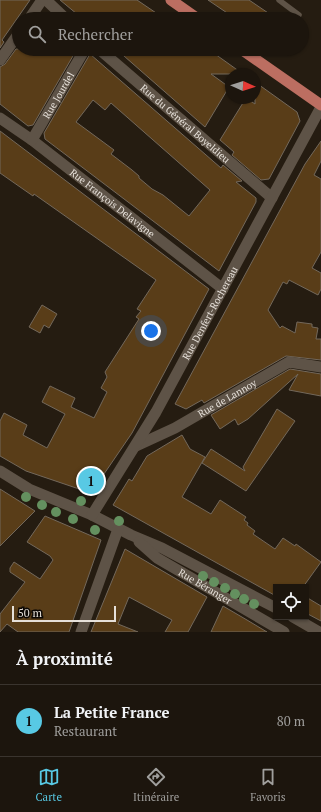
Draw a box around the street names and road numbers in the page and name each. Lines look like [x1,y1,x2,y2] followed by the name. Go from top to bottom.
[40,69,77,121] street label: Rue Jourdel
[138,81,233,166] street label: Rue du Général Boyeldieu
[67,166,158,240] street label: Rue François Delavigne
[179,264,240,362] street label: Rue Denfert-Rochereau
[195,375,259,420] street label: Rue de Lannoy
[176,565,235,607] street label: Rue Béranger

